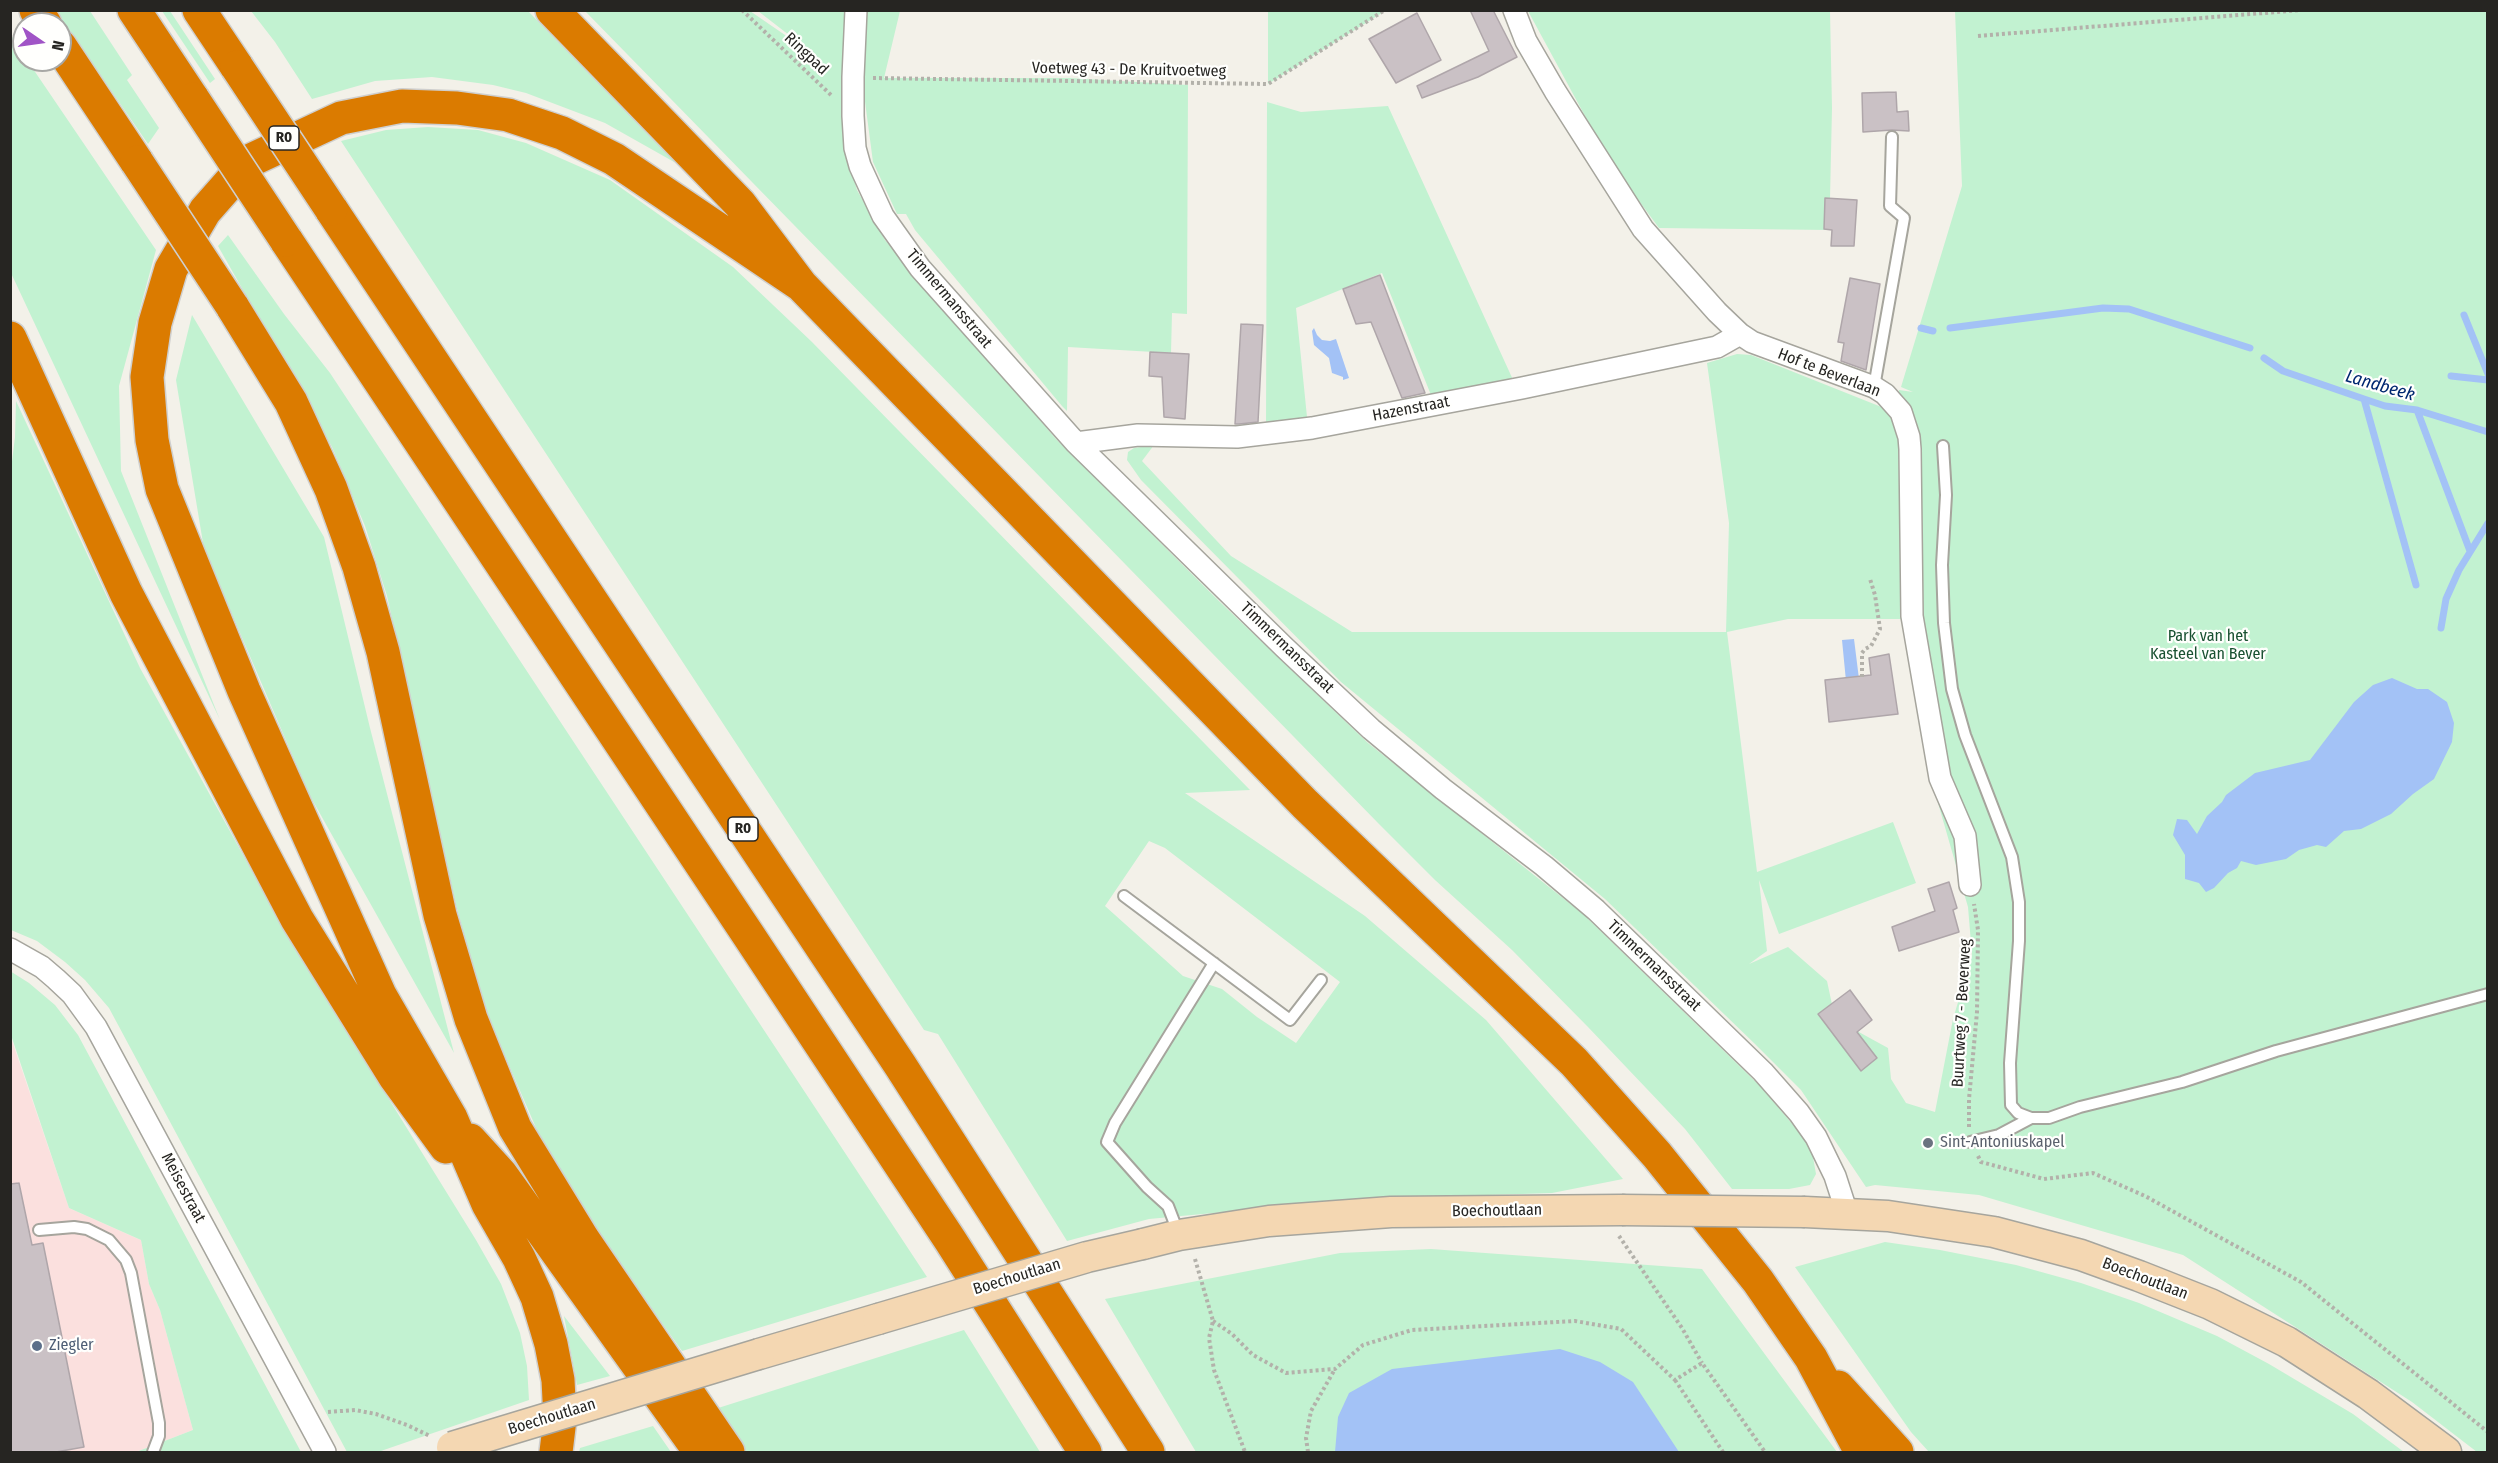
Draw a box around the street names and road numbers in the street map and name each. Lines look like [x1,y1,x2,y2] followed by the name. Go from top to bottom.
[780,29,832,79] street label: Ringpad
[1032,59,1226,81] street label: Voetweg 43 - De Kruitvoetweg
[269,126,299,150] road number: R0
[902,246,996,352] street label: Timmermansstraat
[1775,345,1883,401] street label: Hof te Beverlaan
[1371,392,1451,426] street label: Hazenstraat
[1236,598,1338,698] street label: Timmermansstraat
[728,817,758,841] road number: R0
[1603,916,1705,1016] street label: Timmermansstraat
[1949,938,1975,1088] street label: Buurtweg 7 - Beverweg
[157,1150,209,1226] street label: Meisestraat
[1452,1201,1542,1221] street label: Boechoutlaan
[2099,1254,2191,1304] street label: Boechoutlaan
[971,1255,1063,1299] street label: Boechoutlaan
[506,1395,598,1439] street label: Boechoutlaan

